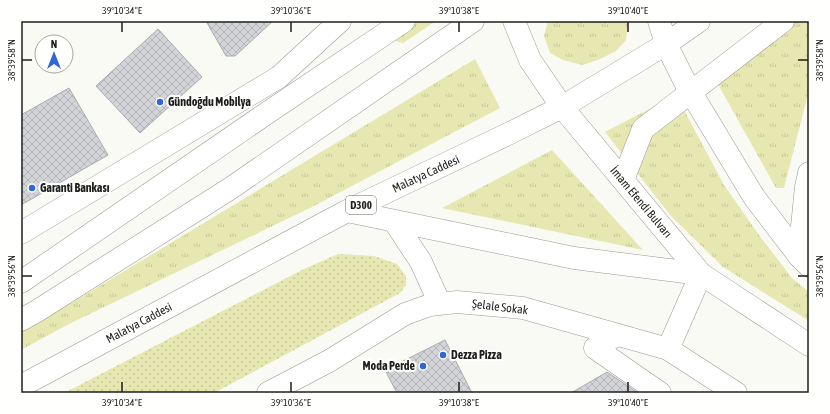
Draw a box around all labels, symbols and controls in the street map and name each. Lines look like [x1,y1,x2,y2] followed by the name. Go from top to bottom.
[102,5,143,16] text: 39°10'34"E
[271,5,312,16] text: 39°10'36"E
[439,5,480,16] text: 39°10'38"E
[608,5,649,16] text: 39°10'40"E
[34,34,74,74] north arrow
[51,38,57,50] text: N
[6,39,17,81] text: 38°39'58"N
[814,39,825,81] text: 38°39'58"N
[168,95,251,109] place label: Gündoğdu Mobilya
[155,97,165,107] marker: Gündoğdu Mobilya
[390,152,462,196] street label: Malatya Caddesi
[607,164,675,240] street label: İmam Efendi Bulvarı
[40,181,110,195] place label: Garanti Bankası
[27,183,37,193] marker: Garanti Bankası
[346,196,376,214] road number: D300
[6,255,17,297] text: 38°39'56"N
[814,255,825,297] text: 38°39'56"N
[471,297,529,317] street label: Şelale Sokak
[104,300,174,346] street label: Malatya Caddesi
[451,348,502,362] place label: Dezza Pizza
[438,350,448,360] marker: Dezza Pizza
[363,359,416,373] place label: Moda Perde
[418,361,428,371] marker: Moda Perde
[102,397,143,408] text: 39°10'34"E
[271,397,312,408] text: 39°10'36"E
[439,397,480,408] text: 39°10'38"E
[608,397,649,408] text: 39°10'40"E

